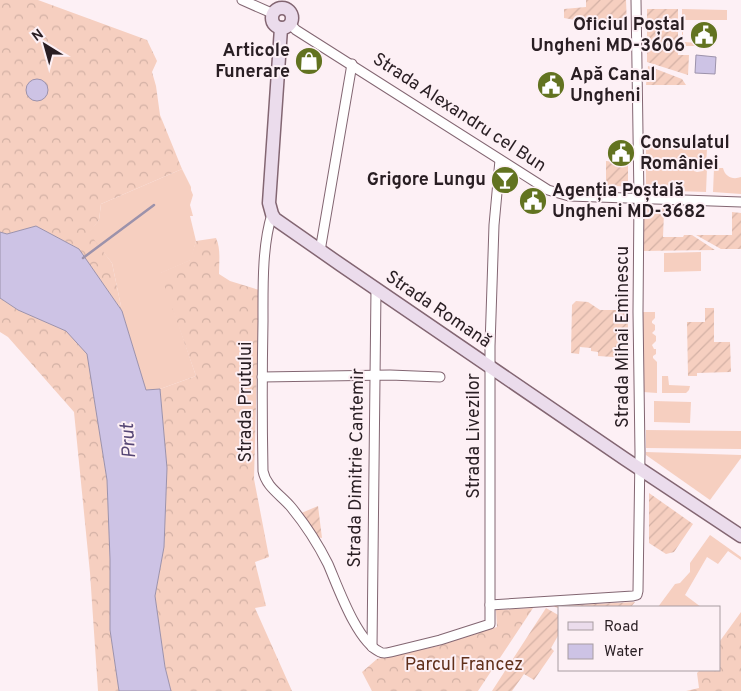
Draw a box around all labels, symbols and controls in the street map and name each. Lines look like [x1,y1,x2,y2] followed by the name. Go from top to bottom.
[530,14,685,58] place label: Oficiul Poștal Ungheni MD-3606
[20,20,70,70] north arrow
[689,20,719,50] public building icon: Oficiul Poștal Ungheni MD-3606
[29,26,47,46] text: N
[215,40,290,84] place label: Articole Funerare
[294,46,324,76] shop icon: Articole Funerare
[368,48,550,178] street label: Strada Alexandru cel Bun
[570,64,655,108] place label: Apă Canal Ungheni
[536,70,566,100] public building icon: Apă Canal Ungheni
[640,132,730,176] place label: Consulatul României
[606,138,636,168] public building icon: Consulatul României
[490,165,520,195] bar icon: Grigore Lungu
[367,169,486,192] place label: Grigore Lungu
[552,180,706,224] place label: Agenția Poștală Ungheni MD-3682
[518,186,548,216] public building icon: Agenția Poștală Ungheni MD-3682
[612,246,635,428] street label: Strada Mihai Eminescu
[381,266,495,354] street label: Strada Romană
[235,341,258,463] street label: Strada Prutului
[344,368,370,568] street label: Strada Dimitrie Cantemir
[463,373,486,499] street label: Strada Livezilor
[116,421,142,460] water label: Prut
[558,606,721,671] legend
[604,618,639,637] text: Road
[604,643,644,662] text: Water
[405,654,523,677] park label: Parcul Francez

